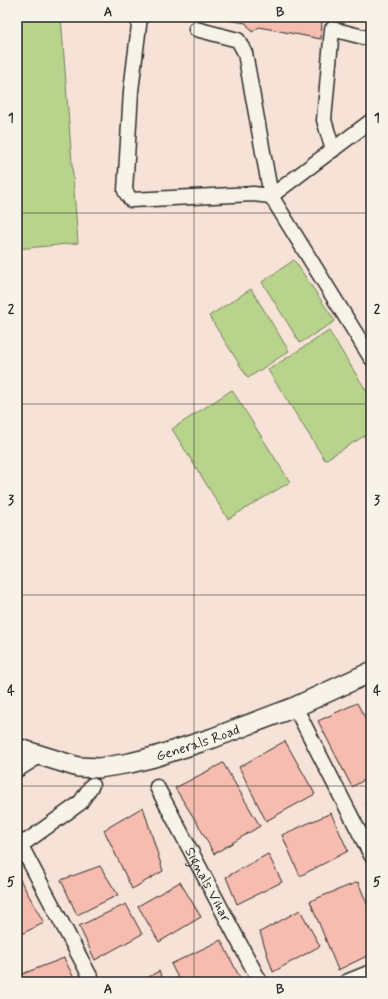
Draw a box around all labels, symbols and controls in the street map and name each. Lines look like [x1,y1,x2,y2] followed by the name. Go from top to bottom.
[104,4,112,21] text: A
[276,4,285,21] text: B
[8,110,14,127] text: 1
[374,110,380,127] text: 1
[8,301,15,318] text: 2
[374,301,381,318] text: 2
[8,492,14,509] text: 3
[374,492,380,509] text: 3
[7,683,15,700] text: 4
[373,683,381,700] text: 4
[154,721,242,766] street label: Generals Road
[180,844,235,925] street label: Signals Vihar
[7,874,15,891] text: 5
[373,874,381,891] text: 5
[104,981,112,998] text: A
[276,981,285,998] text: B

